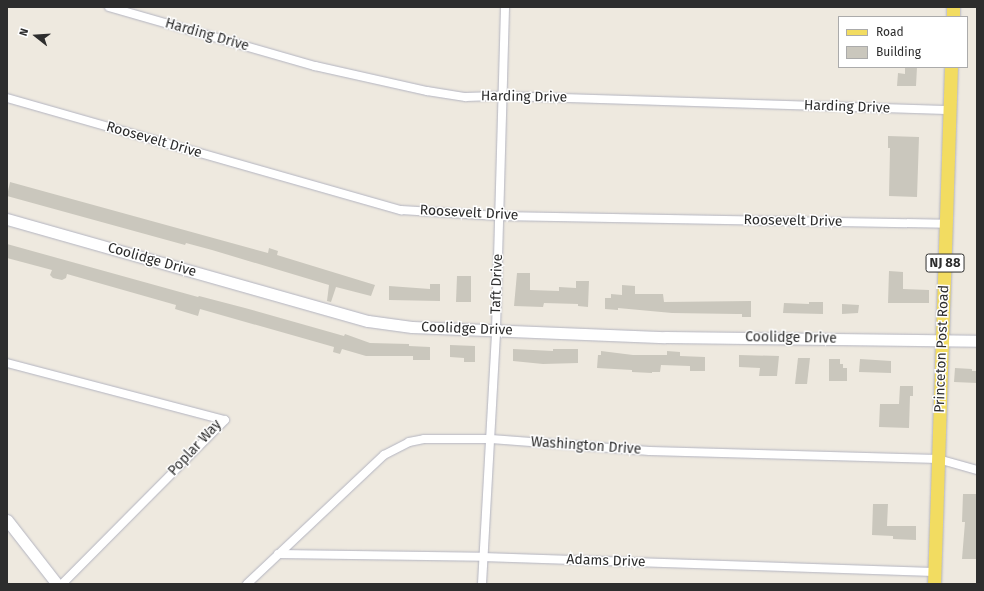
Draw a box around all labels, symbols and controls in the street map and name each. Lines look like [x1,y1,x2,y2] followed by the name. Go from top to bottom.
[163,15,251,55] street label: Harding Drive
[16,16,56,56] north arrow
[838,16,968,68] legend
[876,25,904,39] text: Road
[17,27,31,38] text: N
[876,45,921,59] text: Building
[481,88,567,106] street label: Harding Drive
[804,97,890,117] street label: Harding Drive
[104,118,204,162] street label: Roosevelt Drive
[419,202,519,224] street label: Roosevelt Drive
[743,212,843,230] street label: Roosevelt Drive
[106,239,198,281] street label: Coolidge Drive
[925,252,965,274] road number: NJ 88
[488,254,506,314] street label: Taft Drive
[931,285,953,413] street label: Princeton Post Road
[421,319,513,339] street label: Coolidge Drive
[745,329,837,347] street label: Coolidge Drive
[165,417,225,479] street label: Poplar Way
[530,434,642,458] street label: Washington Drive
[566,551,646,571] street label: Adams Drive

